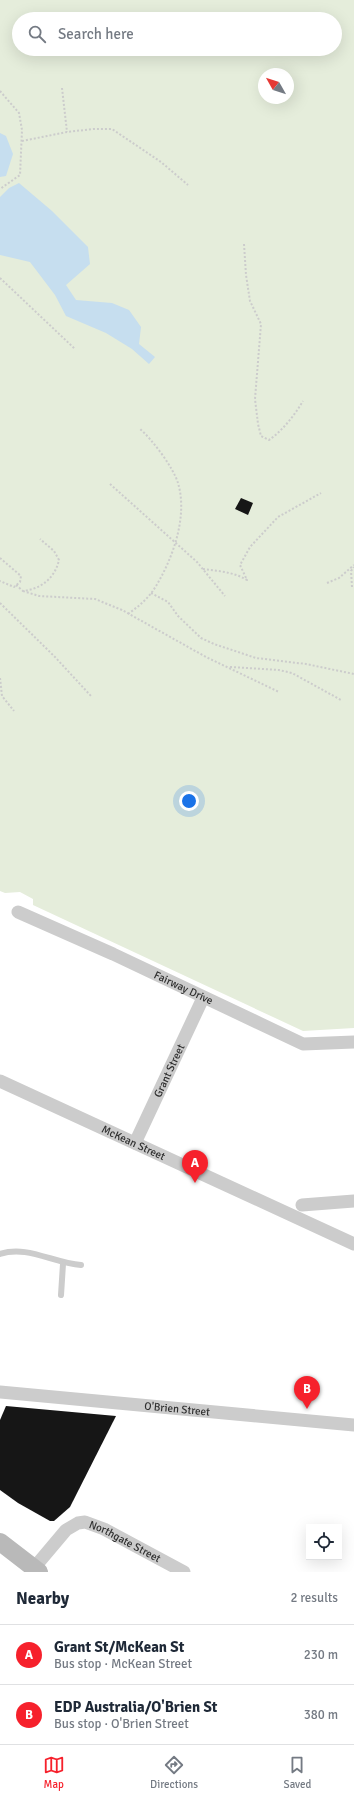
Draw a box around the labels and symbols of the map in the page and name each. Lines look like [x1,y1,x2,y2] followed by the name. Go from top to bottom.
[258,68,294,104] north arrow
[179,791,199,811] your location
[152,968,215,1007] street label: Fairway Drive
[151,1042,188,1100] street label: Grant Street
[99,1123,167,1163] street label: McKean Street
[182,1150,208,1183] pin: A
[294,1376,320,1409] pin: B
[144,1399,211,1419] street label: O'Brien Street
[87,1518,163,1565] street label: Northgate Street

